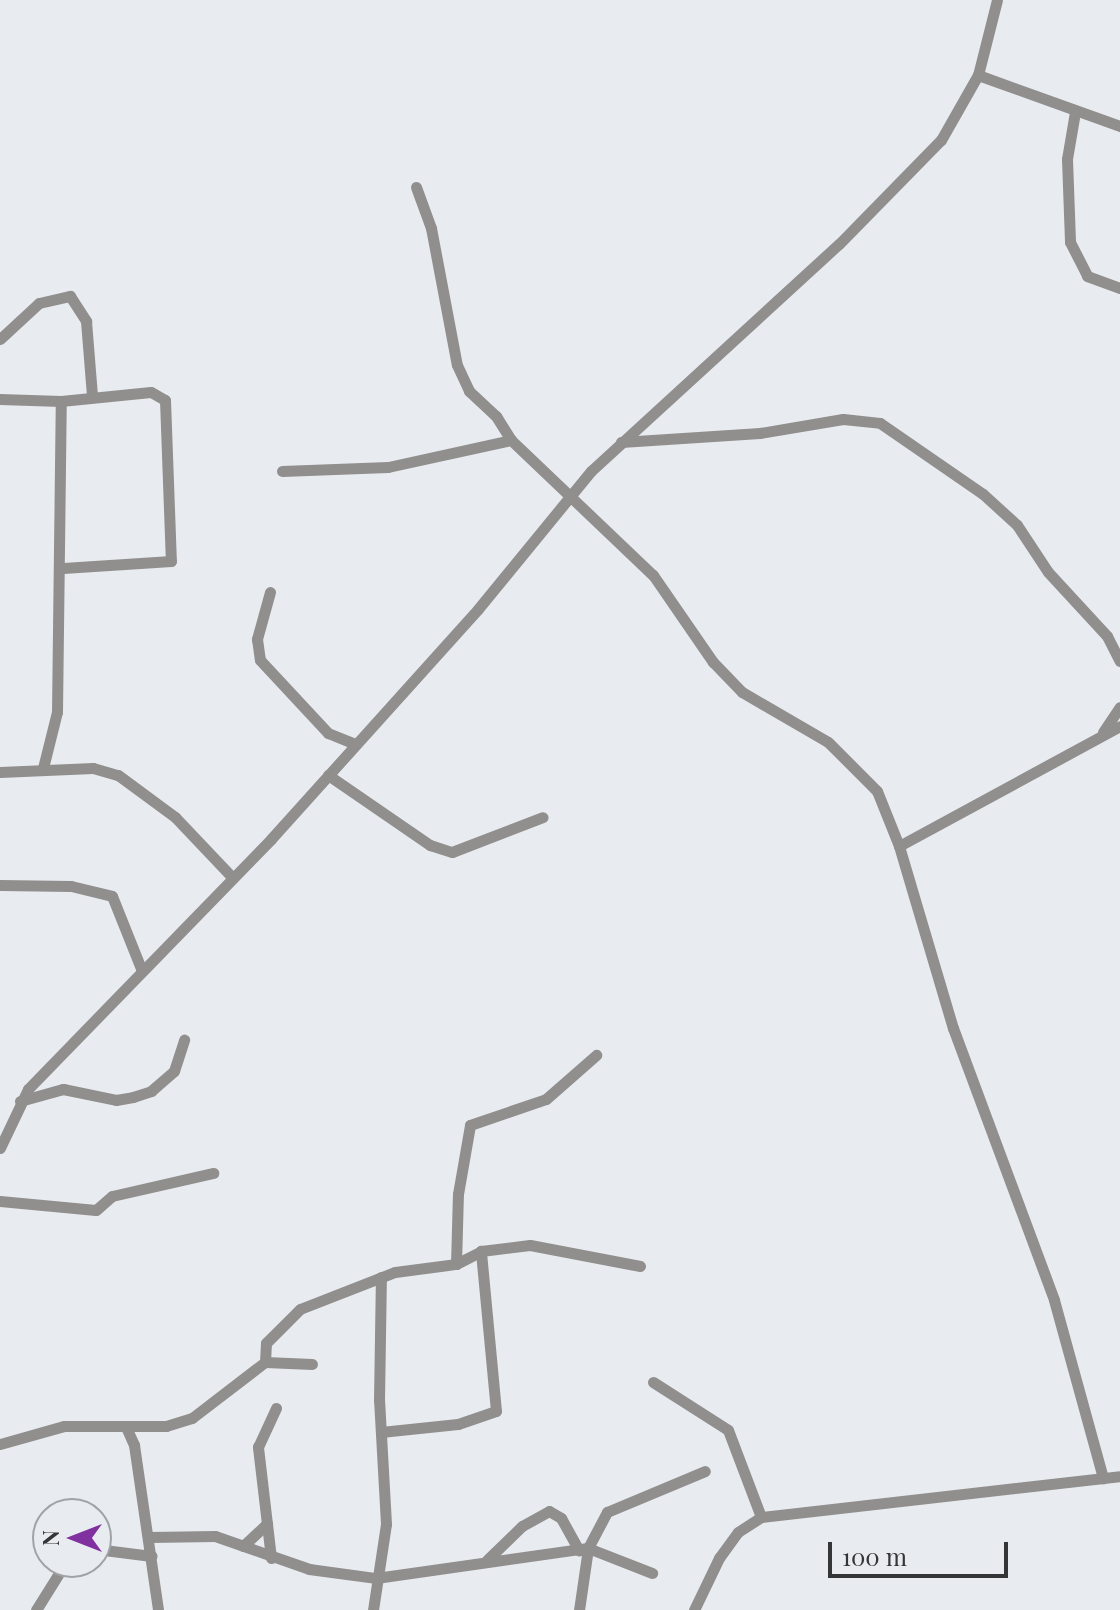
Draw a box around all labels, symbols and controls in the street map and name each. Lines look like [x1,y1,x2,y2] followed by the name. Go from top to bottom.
[32,1498,112,1578] north arrow
[832,1526,1012,1576] scale bar
[35,1530,65,1546] text: N
[842,1540,907,1572] text: 100 m

